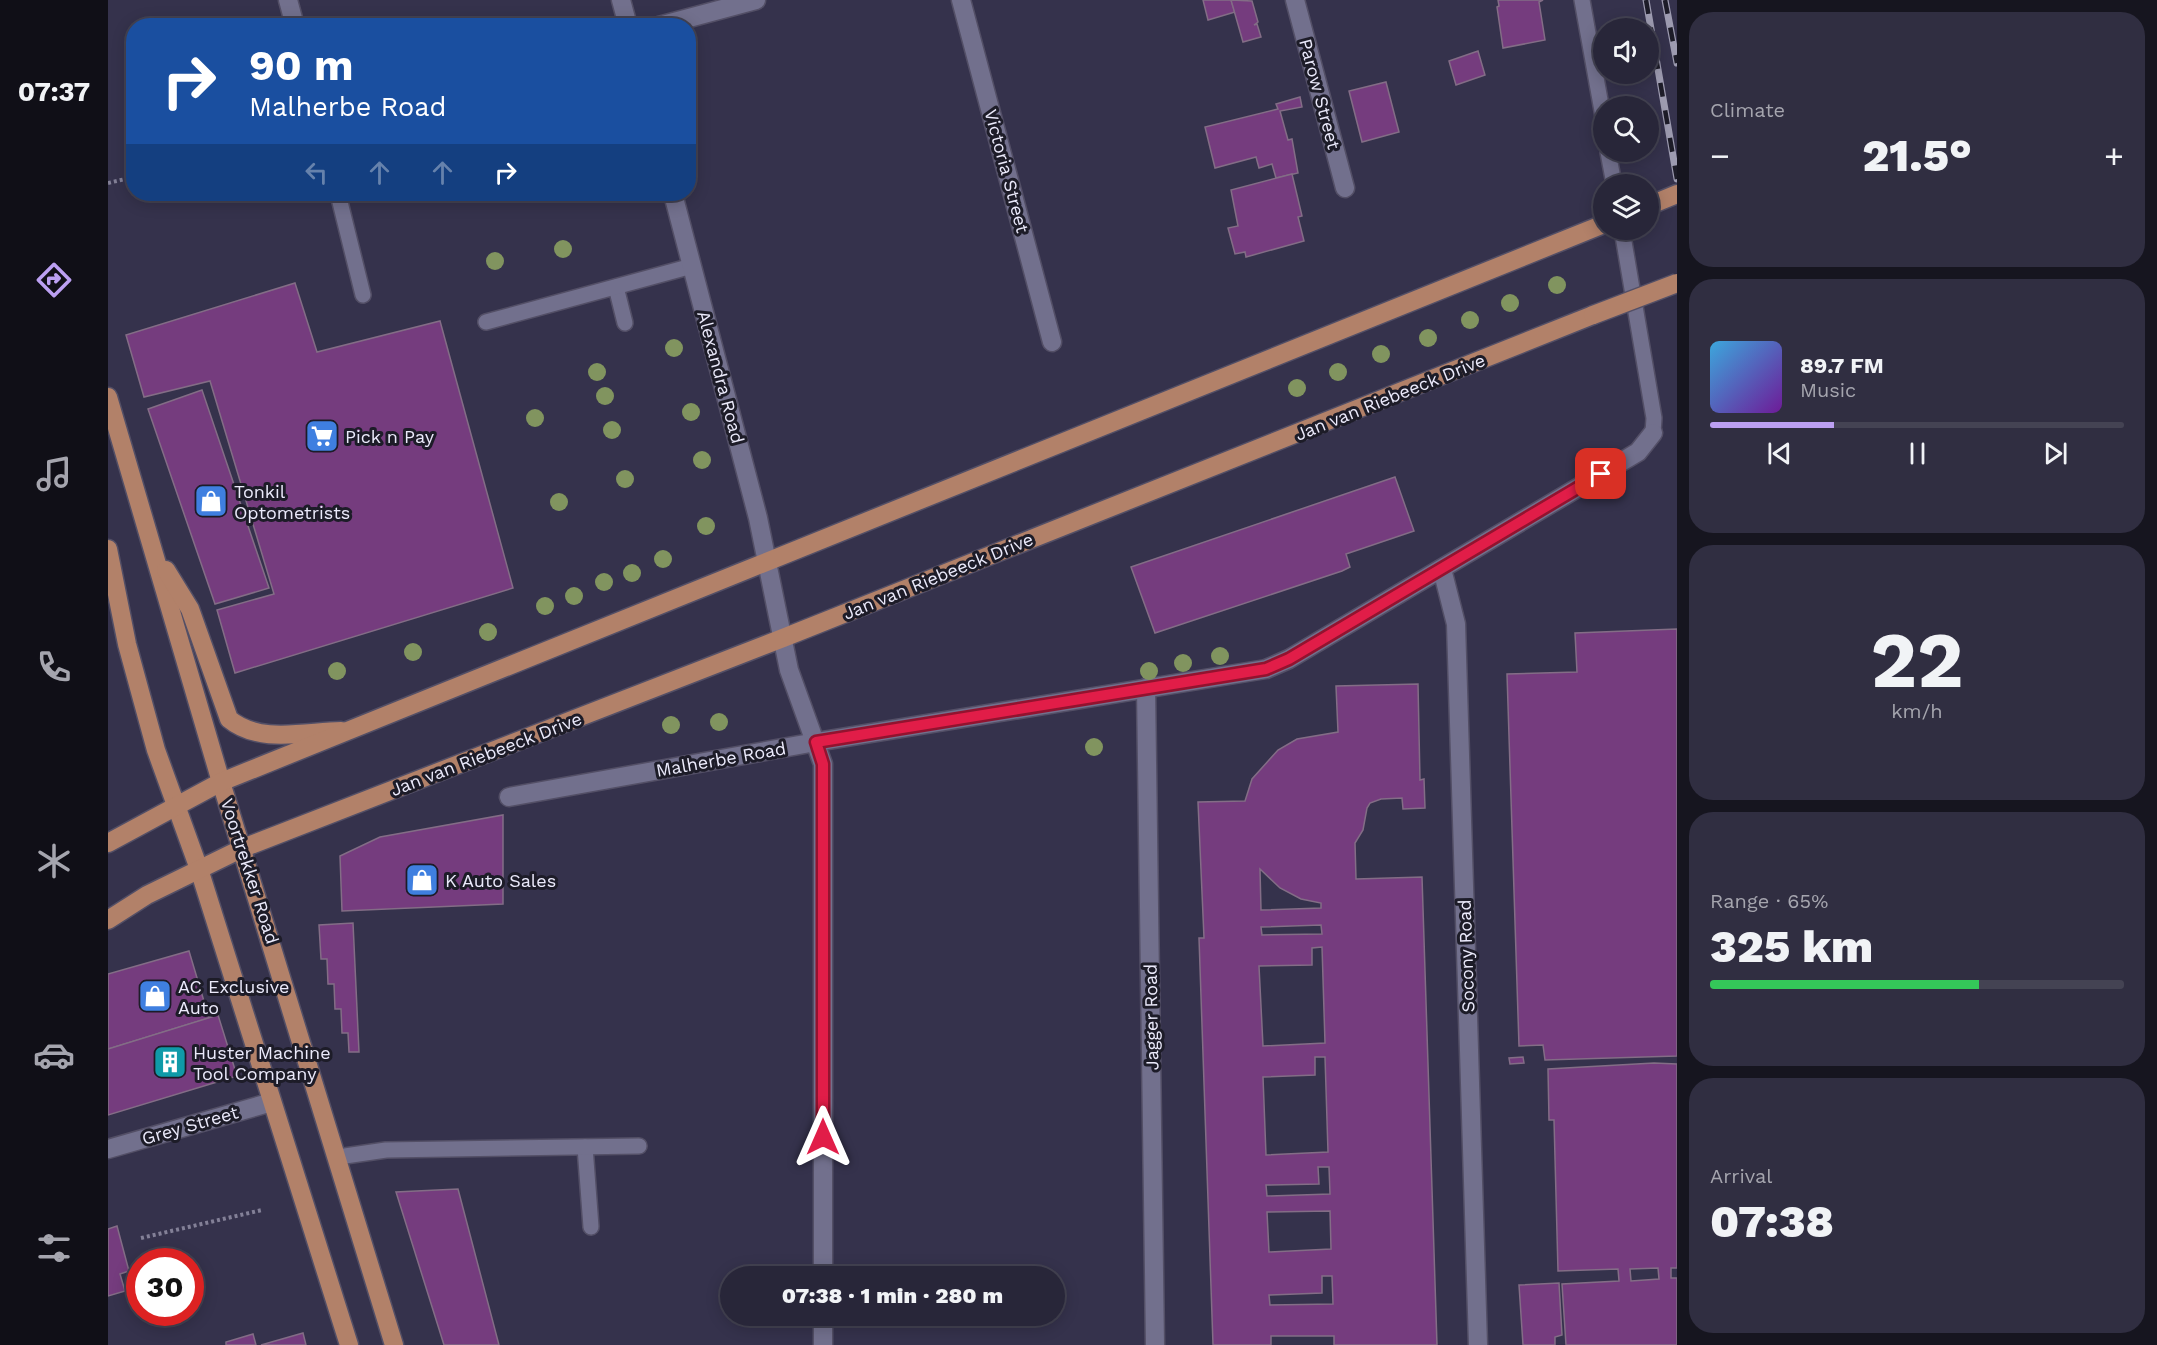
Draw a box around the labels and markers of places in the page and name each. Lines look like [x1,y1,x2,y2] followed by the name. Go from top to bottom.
[304,418,340,454] supermarket icon: Pick n Pay
[345,426,435,447] place label: Pick n Pay
[1575,448,1626,499] pin
[234,481,350,523] place label: Tonkil Optometrists
[193,483,229,519] shop icon: Tonkil Optometrists
[404,862,440,898] shop icon: K Auto Sales
[445,870,556,891] place label: K Auto Sales
[178,976,289,1018] place label: AC Exclusive Auto
[137,978,173,1014] shop icon: AC Exclusive Auto
[193,1042,331,1084] place label: Huster Machine Tool Company
[152,1044,188,1080] building icon: Huster Machine Tool Company

